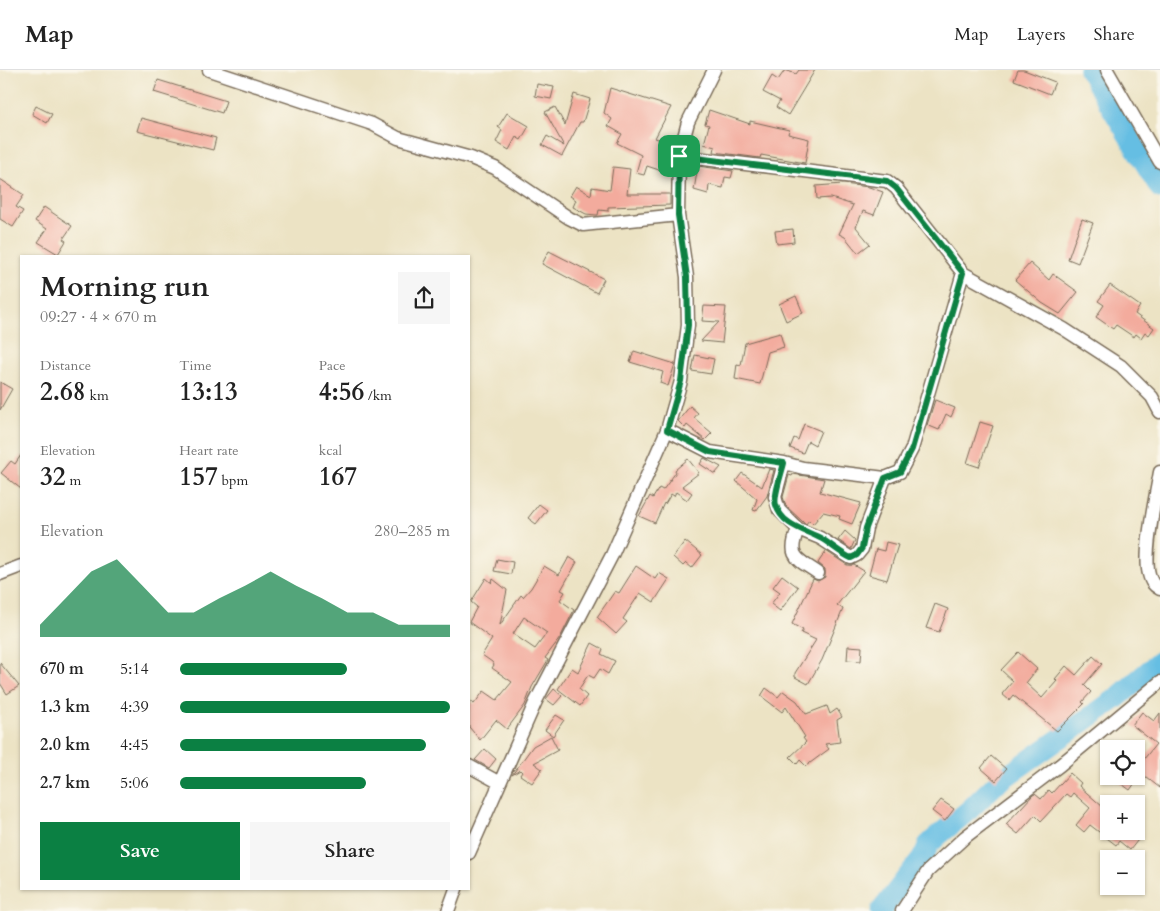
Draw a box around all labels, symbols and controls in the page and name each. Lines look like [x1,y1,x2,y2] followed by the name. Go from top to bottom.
[25,18,74,51] text: Map
[954,22,989,47] text: Map
[1017,22,1066,47] text: Layers
[1094,22,1135,47] text: Share
[658,135,700,177] pin
[665,142,693,170] icon: arrive
[40,268,209,306] text: Morning run
[398,272,450,324] button: share
[40,306,157,328] text: 09:27 · 4 × 670 m
[40,356,91,375] text: Distance
[179,356,212,375] text: Time
[319,356,346,375] text: Pace
[40,375,86,409] text: 2.68
[179,375,238,409] text: 13:13
[319,375,364,409] text: 4:56
[86,386,109,405] text: km
[364,386,392,405] text: /km
[40,441,96,460] text: Elevation
[179,441,239,460] text: Heart rate
[319,441,342,460] text: kcal
[40,460,66,494] text: 32
[179,460,218,494] text: 157
[319,460,357,494] text: 167
[66,471,81,490] text: m
[218,471,248,490] text: bpm
[40,520,104,542] text: Elevation
[374,520,450,542] text: 280–285 m
[40,658,84,680] text: 670 m
[120,658,149,680] text: 5:14
[40,696,90,718] text: 1.3 km
[120,696,149,718] text: 4:39
[40,734,90,756] text: 2.0 km
[120,734,149,756] text: 4:45
[1100,740,1145,895] map controls
[1100,740,1145,785] button: locate
[40,772,90,794] text: 2.7 km
[120,772,149,794] text: 5:06
[1100,795,1145,840] button: +
[40,822,240,880] button: Save
[250,822,450,880] button: Share
[1100,850,1145,895] button: −

